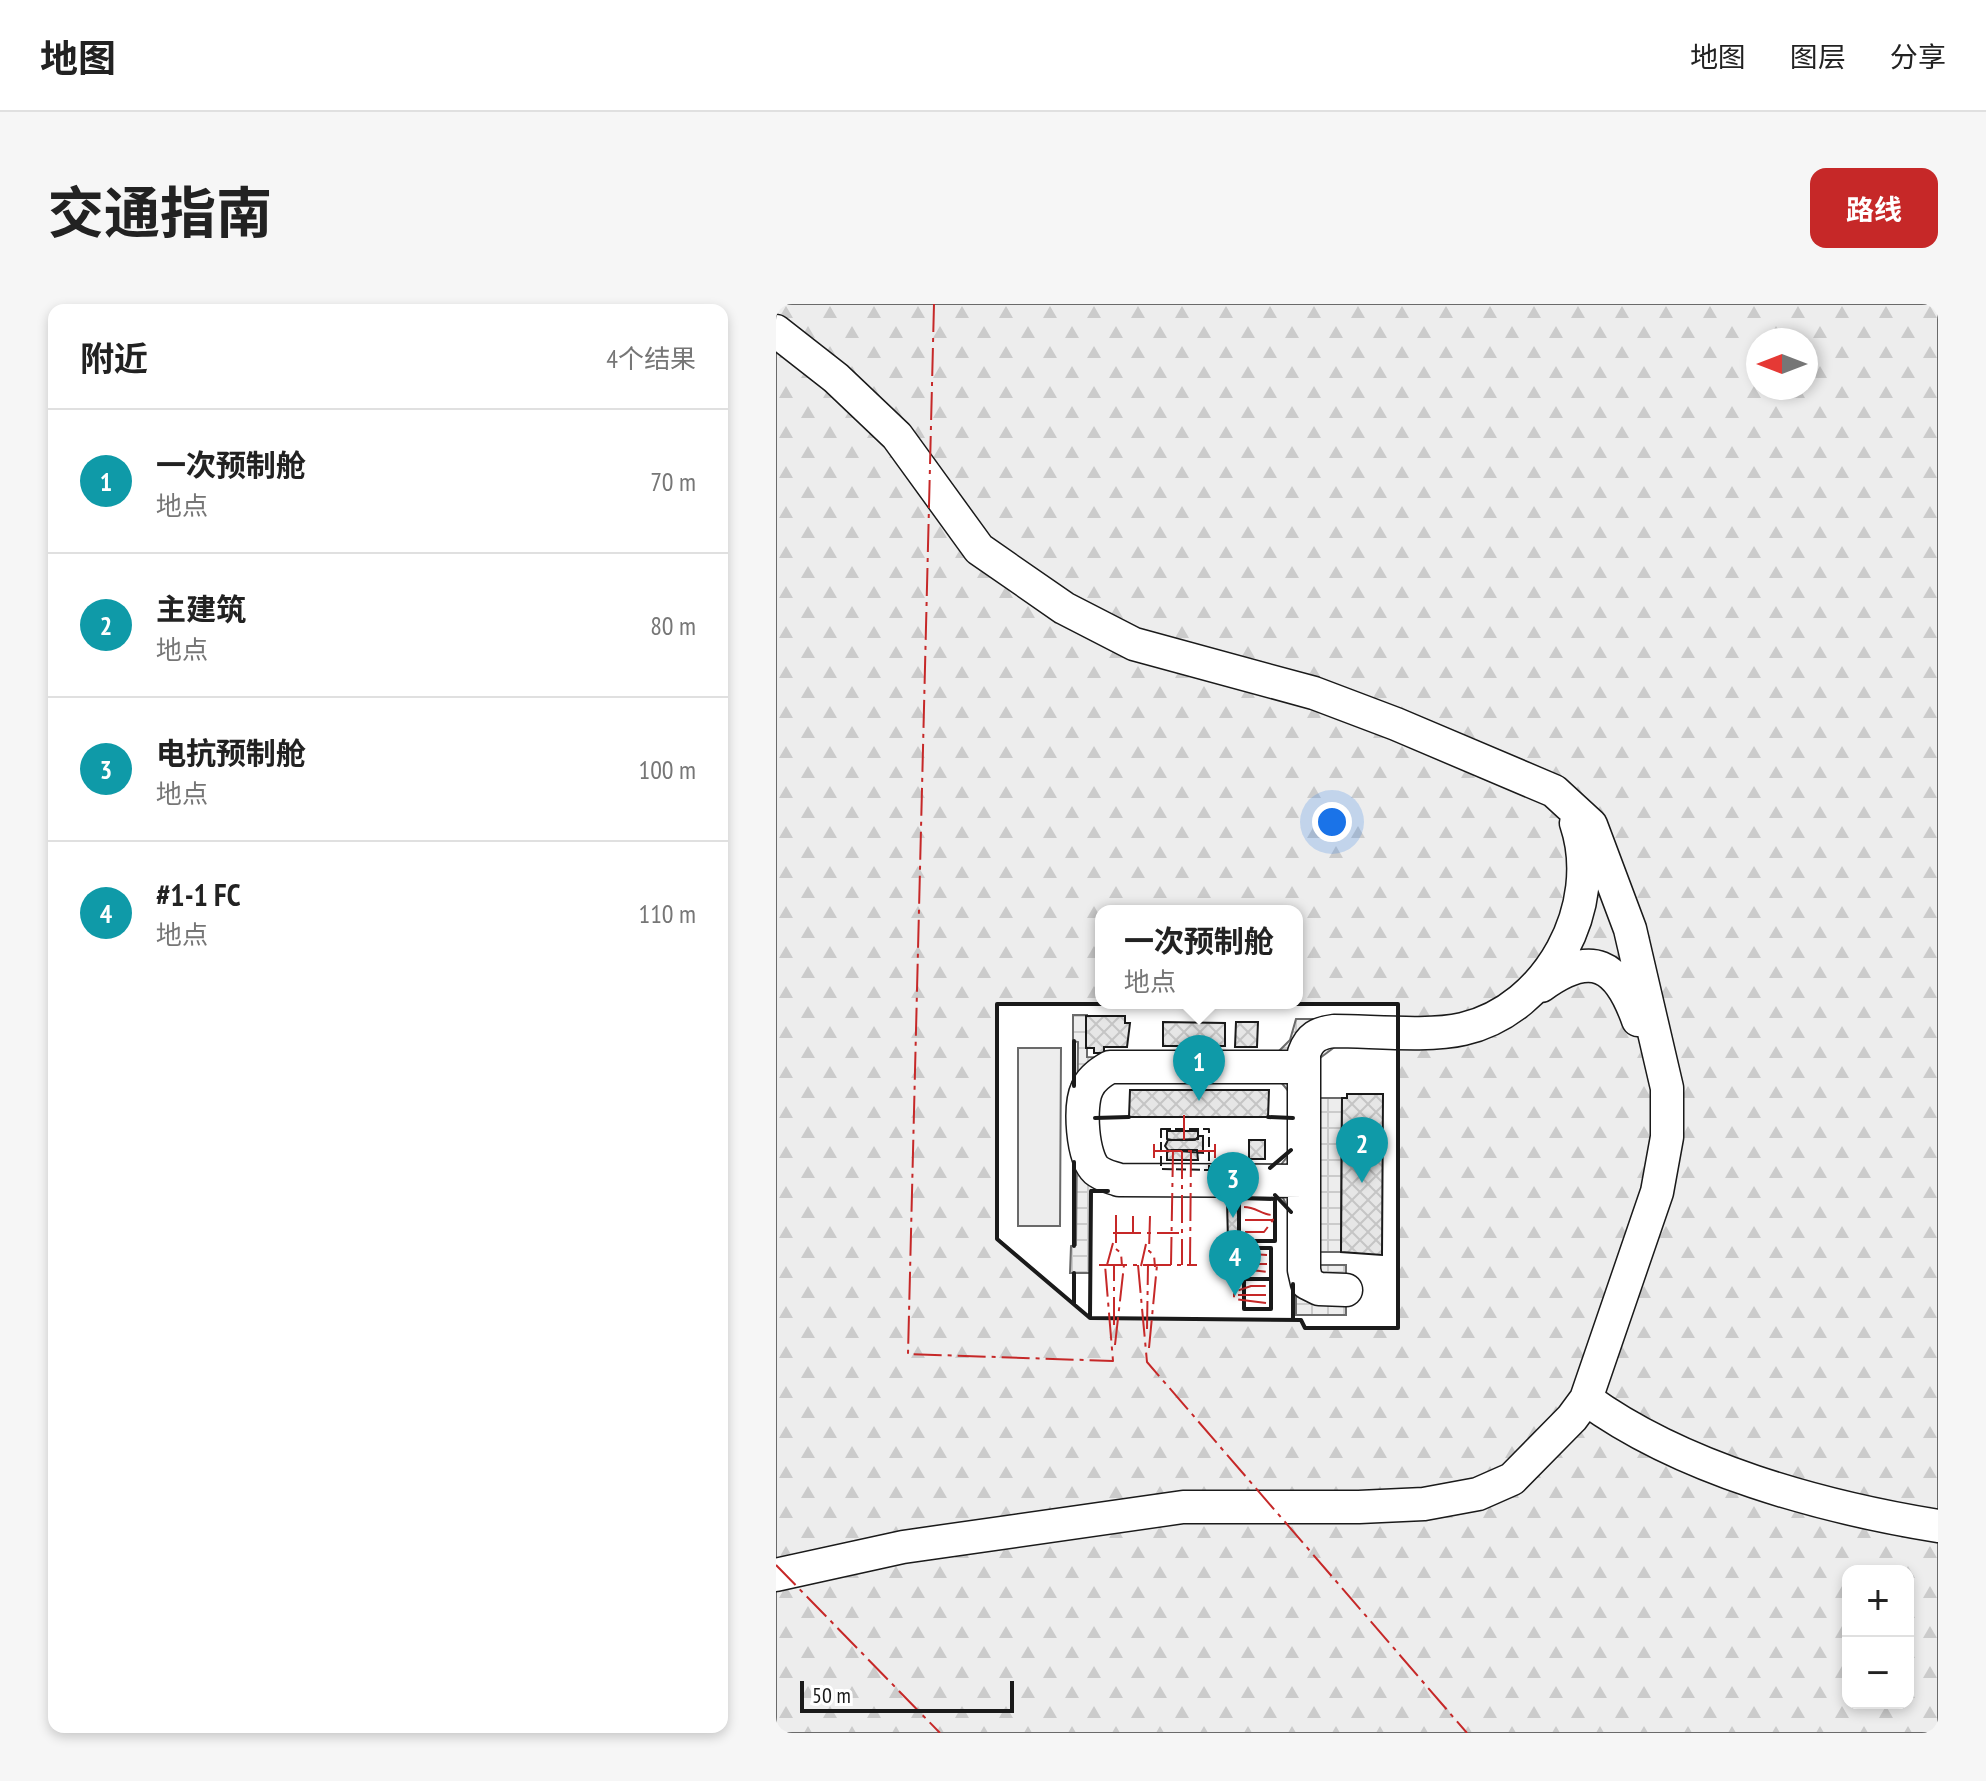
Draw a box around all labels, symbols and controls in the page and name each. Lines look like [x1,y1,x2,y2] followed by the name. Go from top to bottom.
[40,33,116,82] text: 地图
[1690,38,1746,75] text: 地图
[1790,38,1846,75] text: 图层
[1890,38,1946,75] text: 分享
[1810,168,1938,248] button: 路线
[48,176,272,248] text: 交通指南
[1746,328,1818,400] north arrow
[80,336,148,380] text: 附近
[606,342,696,375] text: 4个结果
[156,445,306,484] text: 一次预制舱
[100,465,112,498] text: 1
[650,465,696,498] text: 70 m
[156,489,208,522] text: 地点
[156,589,246,628] text: 主建筑
[100,609,112,642] text: 2
[650,609,696,642] text: 80 m
[156,633,208,666] text: 地点
[156,733,306,772] text: 电抗预制舱
[100,753,112,786] text: 3
[638,753,696,786] text: 100 m
[156,777,208,810] text: 地点
[1312,802,1352,842] your location
[156,875,240,914] text: #1-1 FC
[100,897,112,930] text: 4
[638,897,696,930] text: 110 m
[1095,905,1303,1009] popup
[156,918,208,951] text: 地点
[1124,921,1274,960] text: 一次预制舱
[1124,965,1176,998] text: 地点
[1173,1035,1225,1101] pin: 1
[1336,1117,1388,1183] pin: 2
[1207,1152,1259,1218] pin: 3
[1209,1230,1261,1296] pin: 4
[1842,1565,1914,1709] map controls
[1842,1565,1914,1637] button: +
[1842,1637,1914,1709] button: −
[800,1677,1014,1713] scale bar
[812,1681,851,1709] text: 50 m

